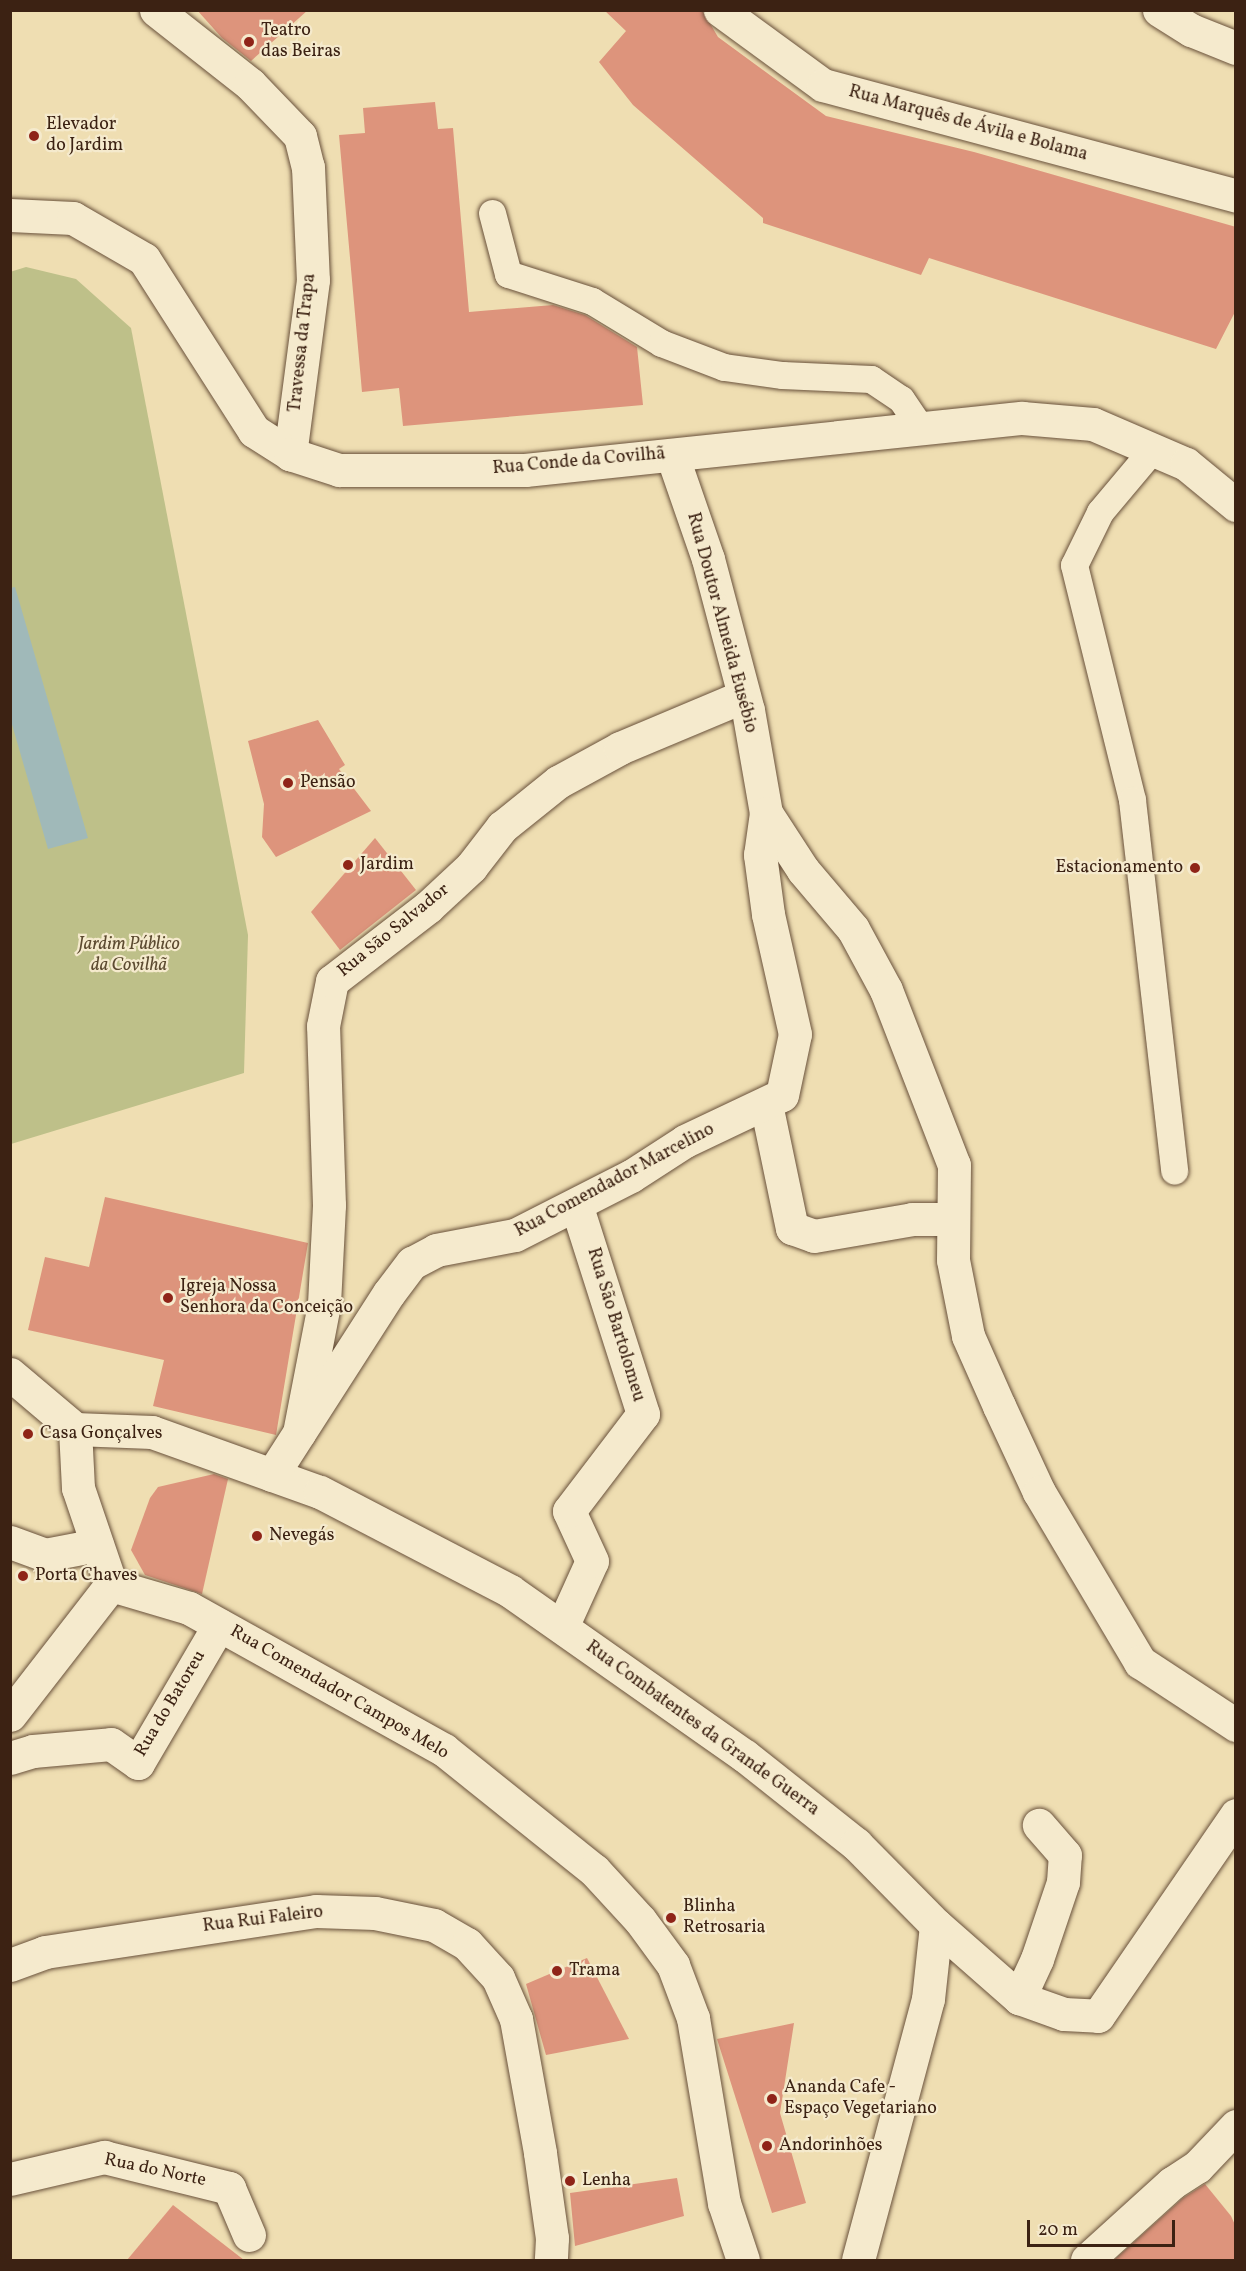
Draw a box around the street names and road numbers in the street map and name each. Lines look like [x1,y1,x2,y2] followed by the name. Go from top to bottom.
[846,82,1090,166] street label: Rua Marquês de Ávila e Bolama
[285,272,321,414] street label: Travessa da Trapa
[492,444,666,480] street label: Rua Conde da Covilhã
[681,510,761,736] street label: Rua Doutor Almeida Eusébio
[334,879,454,983] street label: Rua São Salvador
[512,1119,718,1243] street label: Rua Comendador Marcelino
[581,1245,649,1405] street label: Rua São Bartolomeu
[226,1621,452,1765] street label: Rua Comendador Campos Melo
[581,1637,823,1821] street label: Rua Combatentes da Grande Guerra
[131,1647,211,1761] street label: Rua do Batoreu
[202,1902,324,1938] street label: Rua Rui Faleiro
[102,2150,208,2192] street label: Rua do Norte

